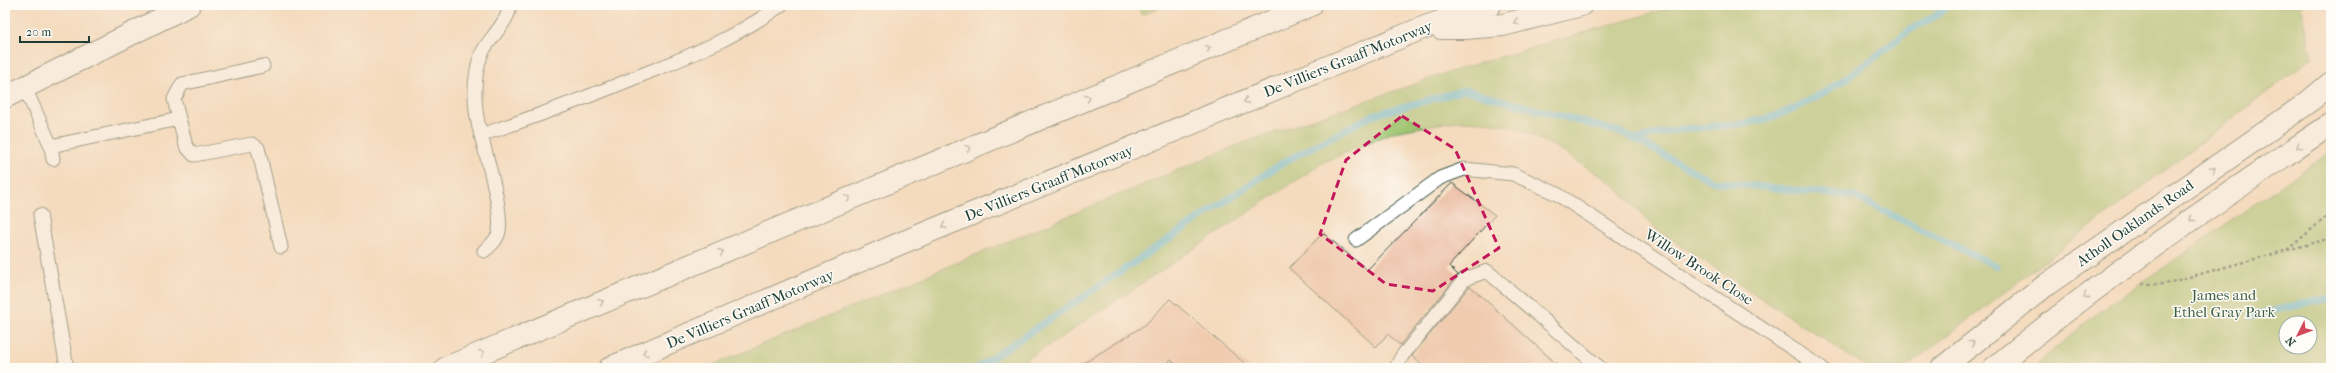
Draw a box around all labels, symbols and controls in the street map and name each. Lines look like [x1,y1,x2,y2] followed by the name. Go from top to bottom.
[1261,16,1436,101] street label: De Villiers Graaff Motorway
[1513,17,1520,26] one-way arrow
[20,18,89,44] scale bar
[26,25,51,39] text: 20 m
[1203,45,1211,53] one-way arrow
[1083,95,1091,103] one-way arrow
[1242,96,1250,104] one-way arrow
[962,140,1137,225] street label: De Villiers Graaff Motorway
[2296,141,2303,149] one-way arrow
[963,145,971,153] one-way arrow
[2209,167,2216,174] one-way arrow
[2072,175,2198,271] street label: Atholl Oaklands Road
[843,195,851,203] one-way arrow
[2189,214,2196,221] one-way arrow
[941,221,948,229] one-way arrow
[1641,225,1757,309] street label: Willow Brook Close
[717,248,724,256] one-way arrow
[663,265,837,353] street label: De Villiers Graaff Motorway
[2173,286,2275,321] park label: James and Ethel Gray Park
[2084,291,2091,298] one-way arrow
[598,299,605,307] one-way arrow
[2278,315,2318,355] north arrow
[2283,333,2299,349] text: N
[1967,341,1974,348] one-way arrow
[641,349,648,357] one-way arrow
[477,350,485,358] one-way arrow

